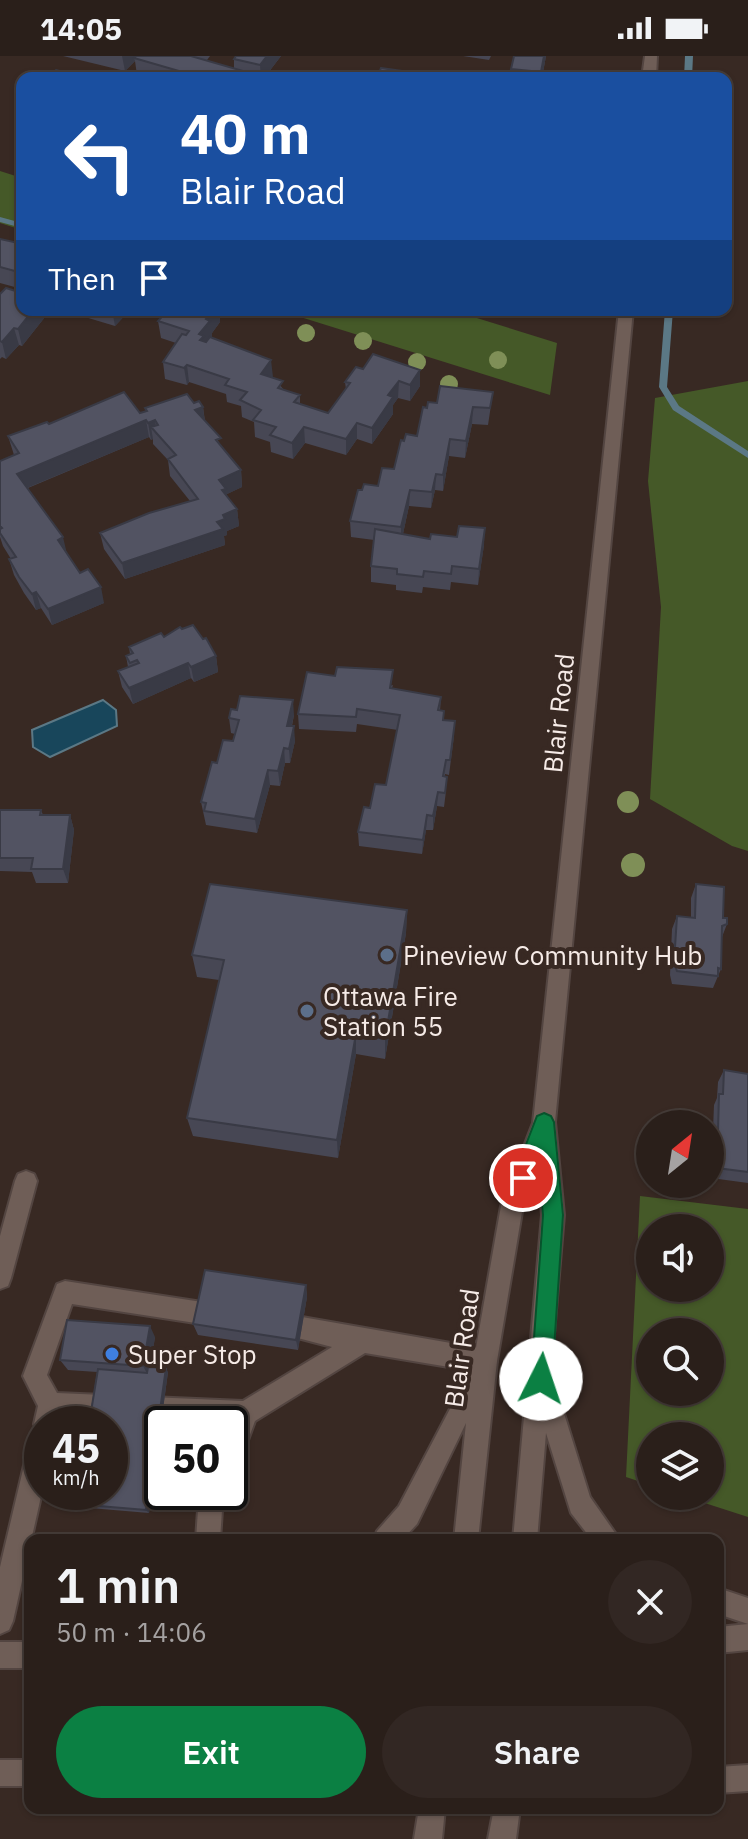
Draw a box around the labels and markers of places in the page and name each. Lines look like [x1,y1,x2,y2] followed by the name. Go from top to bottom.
[403,938,702,972] place label: Pineview Community Hub
[378,946,396,964] marker: Pineview Community Hub
[323,979,458,1043] place label: Ottawa Fire Station 55
[298,1002,316,1020] marker: Ottawa Fire Station 55
[489,1144,557,1212] pin
[128,1337,257,1371] place label: Super Stop
[103,1345,121,1363] marker: Super Stop

